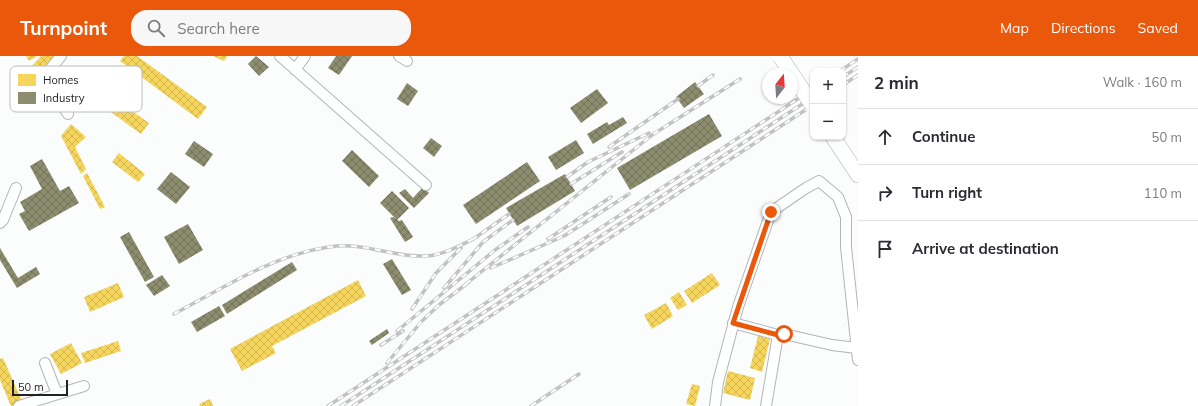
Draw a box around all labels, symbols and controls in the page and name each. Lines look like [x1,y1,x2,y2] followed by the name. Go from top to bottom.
[131,10,411,46] search box
[20,16,107,40] text: Turnpoint
[145,17,167,39] icon: search
[177,19,260,38] text: Search here
[1000,19,1029,37] text: Map
[1051,19,1116,37] text: Directions
[1138,19,1178,37] text: Saved
[10,66,142,112] legend
[762,68,798,104] north arrow
[810,68,846,140] map controls
[810,68,846,104] button: +
[874,72,919,93] text: 2 min
[43,73,79,87] text: Homes
[1103,74,1182,90] text: Walk · 160 m
[43,91,85,105] text: Industry
[810,104,846,140] button: −
[874,126,896,148] icon: ahead
[912,127,975,146] text: Continue
[1152,129,1182,145] text: 50 m
[874,182,896,204] icon: right
[912,183,982,202] text: Turn right
[1144,185,1182,201] text: 110 m
[762,203,780,221] route end
[874,238,896,260] icon: arrive
[912,239,1059,258] text: Arrive at destination
[775,325,793,343] route start
[12,378,68,397] scale bar
[18,380,44,394] text: 50 m

